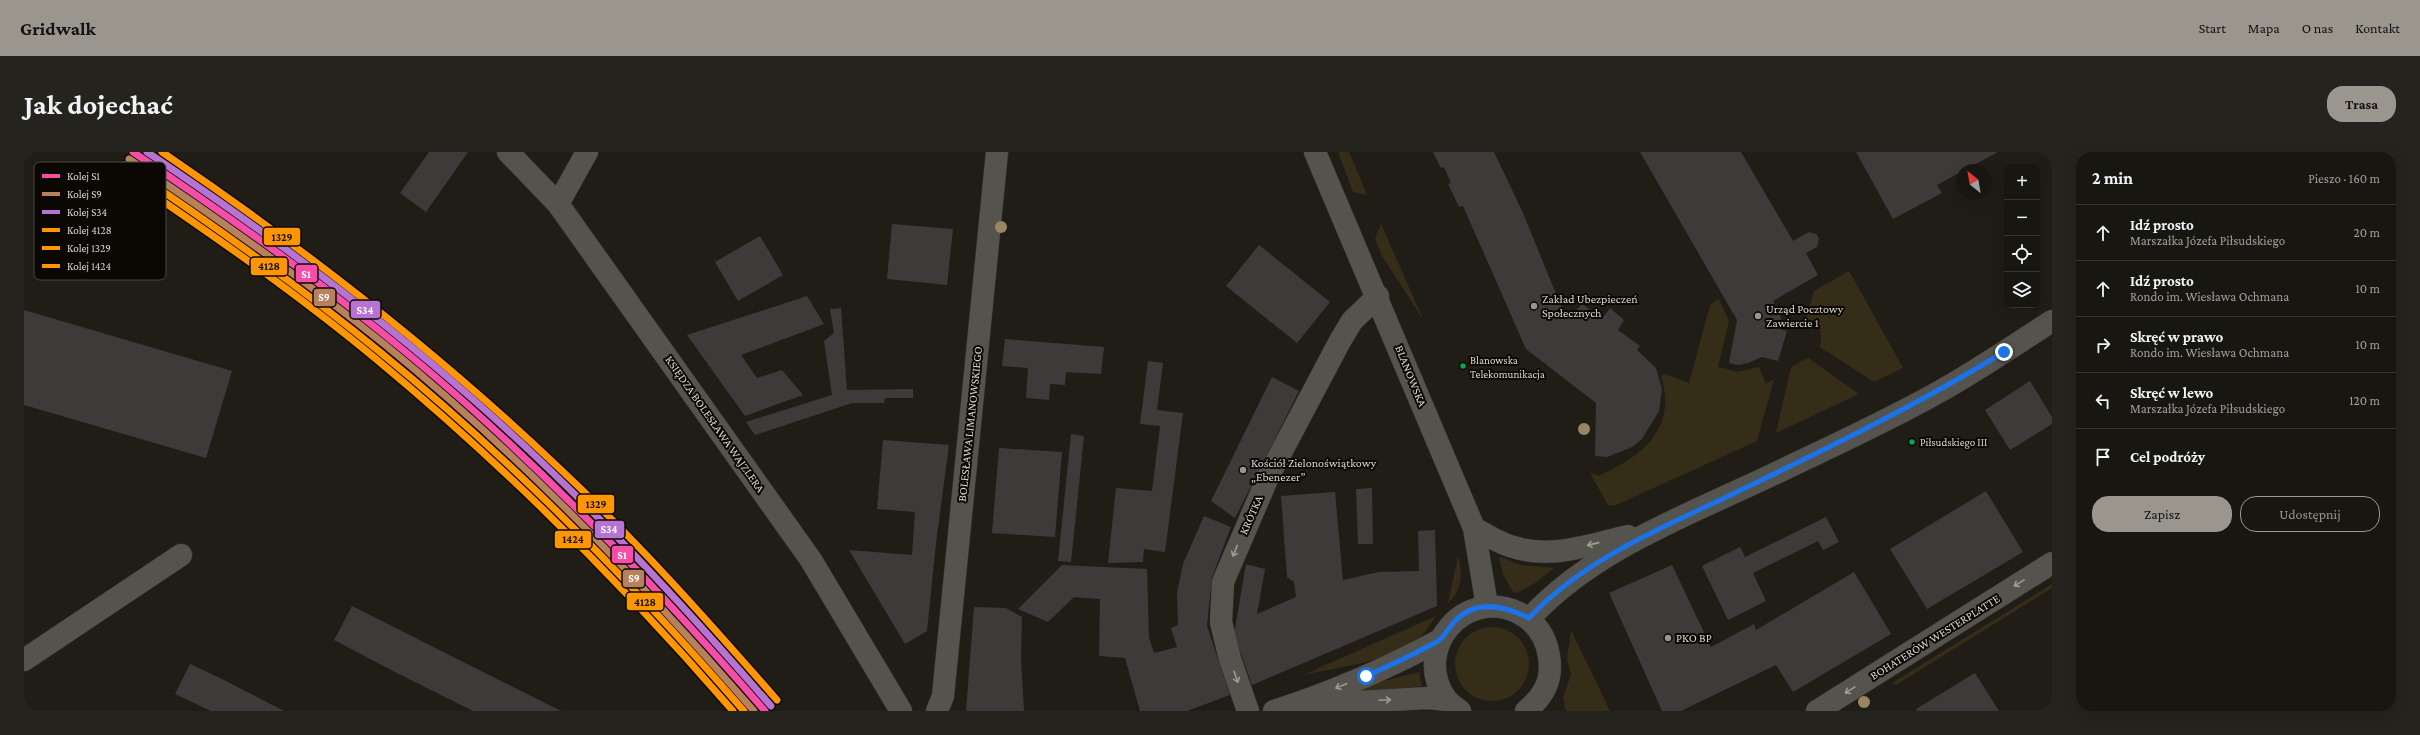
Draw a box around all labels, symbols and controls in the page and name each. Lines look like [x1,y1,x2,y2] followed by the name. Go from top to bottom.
[20,18,96,39] text: Gridwalk
[2199,20,2226,36] text: Start
[2248,20,2280,36] text: Mapa
[2302,20,2333,36] text: O nas
[2355,20,2400,36] text: Kontakt
[2327,86,2396,122] button: Trasa
[24,89,173,120] text: Jak dojechać
[34,162,166,280] legend
[1956,164,1992,200] north arrow
[2004,164,2040,308] map controls
[2004,164,2040,200] button: +
[2092,169,2133,188] text: 2 min
[67,170,100,183] text: Kolej S1
[2308,171,2380,186] text: Pieszo · 160 m
[67,188,102,201] text: Kolej S9
[2004,200,2040,236] button: −
[67,206,108,219] text: Kolej S34
[2130,217,2194,233] text: Idź prosto
[2092,222,2114,244] icon: ahead
[67,224,112,237] text: Kolej 4128
[2354,225,2380,240] text: 20 m
[263,227,301,246] line badge: 1329
[272,231,292,243] text: 1329
[2130,233,2285,248] text: Marszałka Józefa Piłsudskiego
[2004,236,2040,272] button: locate
[67,242,111,255] text: Kolej 1329
[250,257,288,276] line badge: 4128
[67,260,112,273] text: Kolej 1424
[258,260,280,272] text: 4128
[295,264,318,283] line badge: S1
[301,268,311,280] text: S1
[2004,272,2040,308] button: layers
[2130,273,2194,289] text: Idź prosto
[2092,278,2114,300] icon: ahead
[2355,281,2380,296] text: 10 m
[313,288,336,307] line badge: S9
[2130,289,2289,304] text: Rondo im. Wiesława Ochmana
[318,291,330,303] text: S9
[1542,292,1638,320] place label: Zakład Ubezpieczeń Społecznych
[350,300,381,319] line badge: S34
[1529,301,1539,311] marker: Zakład Ubezpieczeń Społecznych
[1766,302,1844,330] place label: Urząd Pocztowy Zawiercie 1
[357,304,373,316] text: S34
[1753,311,1763,321] marker: Urząd Pocztowy Zawiercie 1
[2130,329,2223,345] text: Skręć w prawo
[2092,334,2114,356] icon: right
[2355,337,2380,352] text: 10 m
[1392,343,1430,409] street label: BLANOWSKA
[1995,343,2013,361] route end
[2130,345,2289,360] text: Rondo im. Wiesława Ochmana
[955,346,985,502] street label: BOLESŁAWA LIMANOWSKIEGO
[662,353,768,495] street label: KSIĘDZA BOLESŁAWA WAJZLERA
[1470,354,1545,381] place label: Blanowska Telekomunikacja
[1458,361,1468,371] marker: Blanowska Telekomunikacja
[2130,385,2213,401] text: Skręć w lewo
[2092,390,2114,412] icon: left
[2349,393,2380,408] text: 120 m
[2130,401,2285,416] text: Marszałka Józefa Piłsudskiego
[1920,436,1987,449] place label: Piłsudskiego III
[1907,437,1917,447] marker: Piłsudskiego III
[2092,446,2114,468] icon: arrive
[2130,449,2205,465] text: Cel podróży
[1251,456,1377,484] place label: Kościół Zielonoświątkowy „Ebenezer”
[1238,465,1248,475] marker: Kościół Zielonoświątkowy „Ebenezer”
[1236,493,1266,537] street label: KRÓTKA
[577,494,615,514] line badge: 1329
[2092,496,2232,532] button: Zapisz
[2240,496,2380,532] button: Udostępnij
[586,498,606,510] text: 1329
[594,520,625,539] line badge: S34
[601,523,617,535] text: S34
[554,530,592,549] line badge: 1424
[562,533,584,545] text: 1424
[1587,541,1600,549] one-way arrow
[611,545,634,564] line badge: S1
[1230,545,1238,557] one-way arrow
[617,549,627,561] text: S1
[622,569,645,588] line badge: S9
[628,572,640,584] text: S9
[2013,580,2025,588] one-way arrow
[1868,591,2003,683] street label: BOHATERÓW WESTERPLATTE
[626,592,664,611] line badge: 4128
[634,596,656,608] text: 4128
[1676,631,1712,645] place label: PKO BP
[1663,633,1673,643] marker: PKO BP
[1357,667,1375,685] route start
[1233,670,1240,683] one-way arrow
[1336,682,1348,690] one-way arrow
[1844,687,1856,695] one-way arrow
[1378,697,1391,704] one-way arrow

